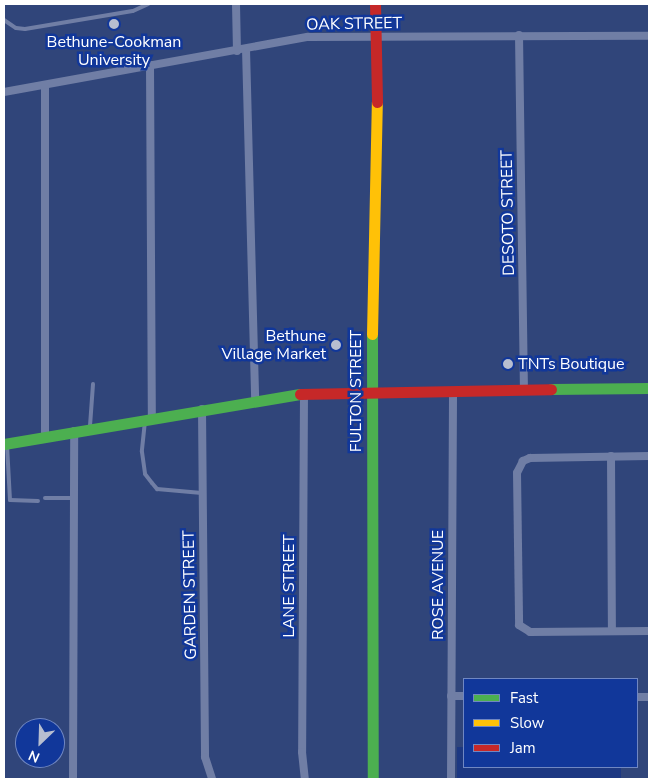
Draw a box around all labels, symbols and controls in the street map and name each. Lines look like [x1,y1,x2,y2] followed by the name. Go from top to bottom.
[306,14,402,34] street label: OAK STREET
[108,18,120,30] marker: Bethune-Cookman University
[47,32,181,70] place label: Bethune-Cookman University
[497,150,519,276] street label: DESOTO STREET
[222,326,326,364] place label: Bethune Village Market
[346,330,366,452] street label: FULTON STREET
[330,339,342,351] marker: Bethune Village Market
[518,354,625,374] place label: TNTs Boutique
[502,358,514,370] marker: TNTs Boutique
[179,530,201,660] street label: GARDEN STREET
[428,530,448,640] street label: ROSE AVENUE
[279,534,299,638] street label: LANE STREET
[463,678,638,768] legend
[510,688,538,708] text: Fast
[510,713,544,733] text: Slow
[15,718,65,768] north arrow
[510,738,536,758] text: Jam
[25,745,43,767] text: N

